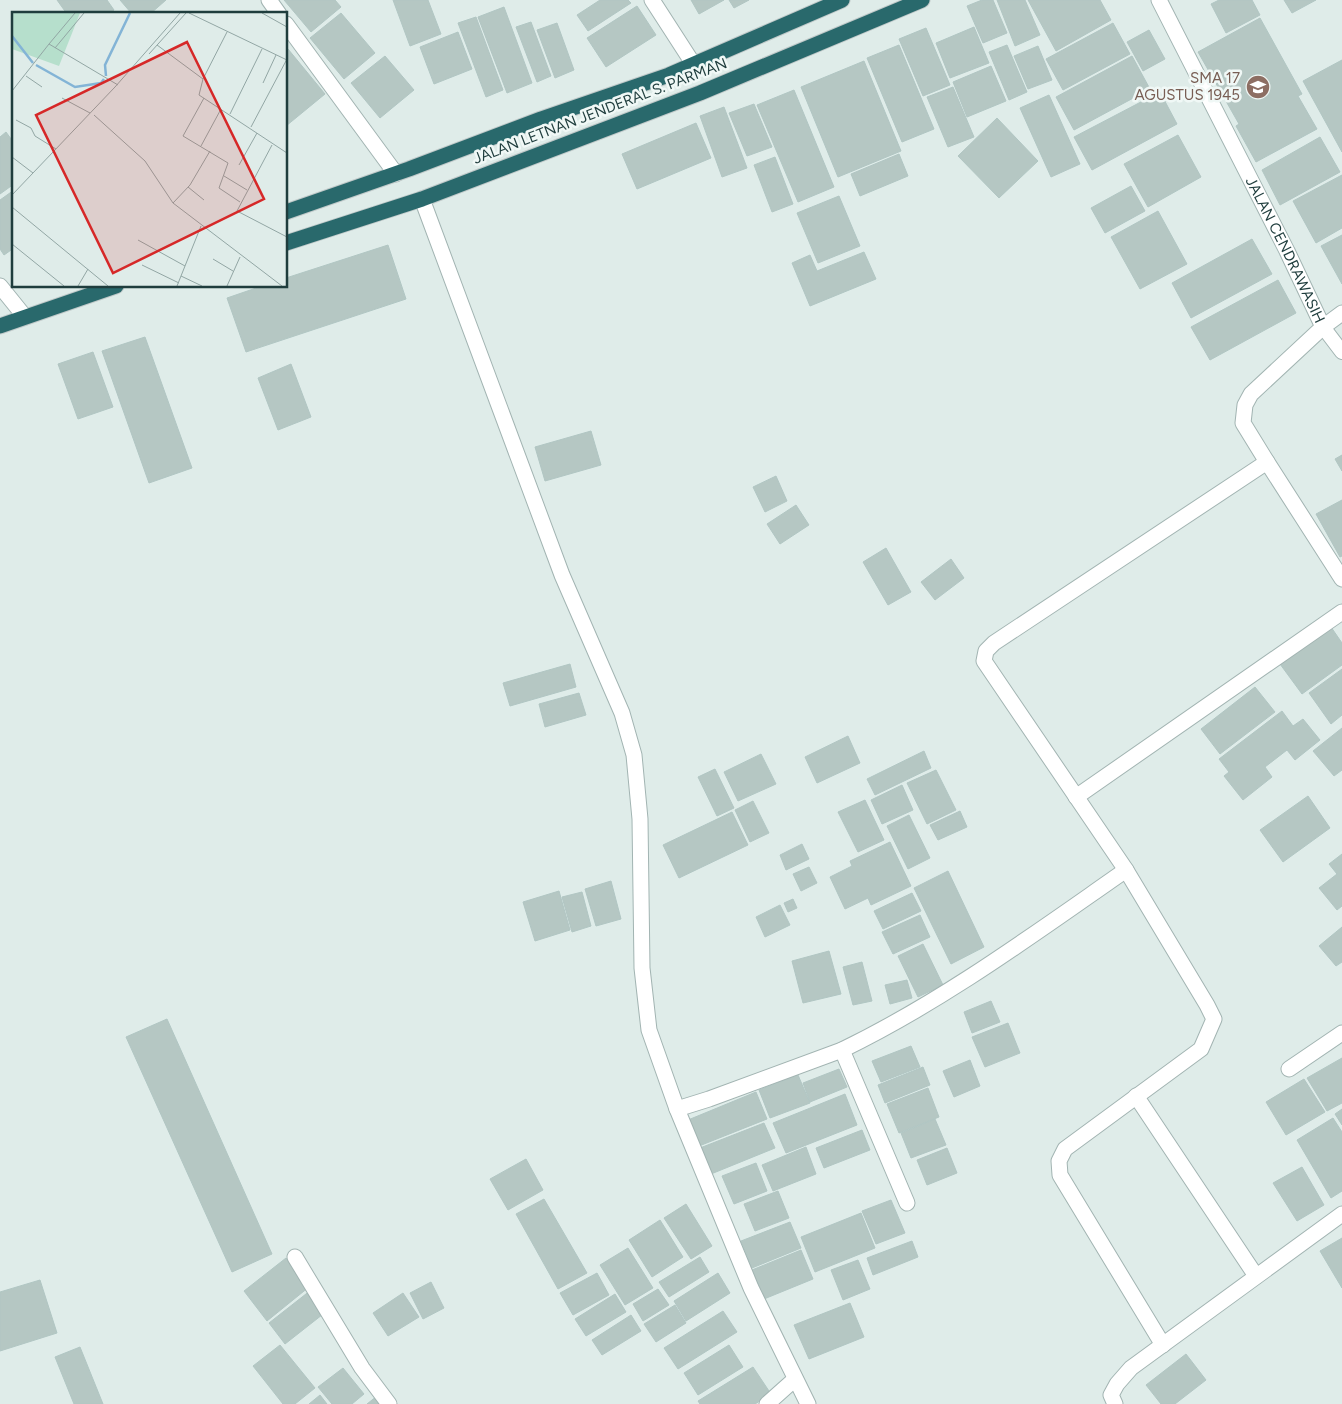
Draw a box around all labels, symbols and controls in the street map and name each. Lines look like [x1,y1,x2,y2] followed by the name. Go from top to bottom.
[12,12,288,288] inset map
[471,54,729,168] street label: JALAN LETNAN JENDERAL S. PARMAN
[1135,69,1240,104] place label: SMA 17 AGUSTUS 1945
[1245,74,1271,100] school or university icon: SMA 17 AGUSTUS 1945
[1242,174,1329,326] street label: JALAN CENDRAWASIH

